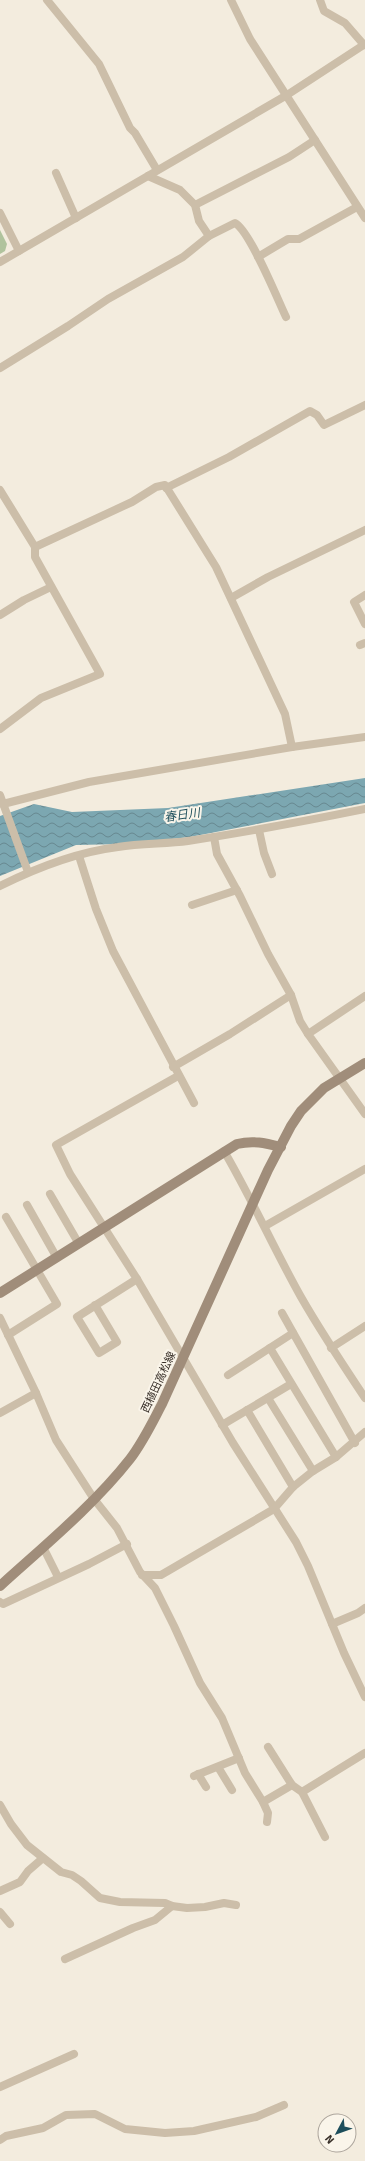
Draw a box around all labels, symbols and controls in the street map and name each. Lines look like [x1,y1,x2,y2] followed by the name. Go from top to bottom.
[163,805,203,825] water label: 春日川
[139,1350,178,1415] street label: 西植田高松線
[317,2113,357,2153] north arrow
[322,2132,337,2146] text: N

